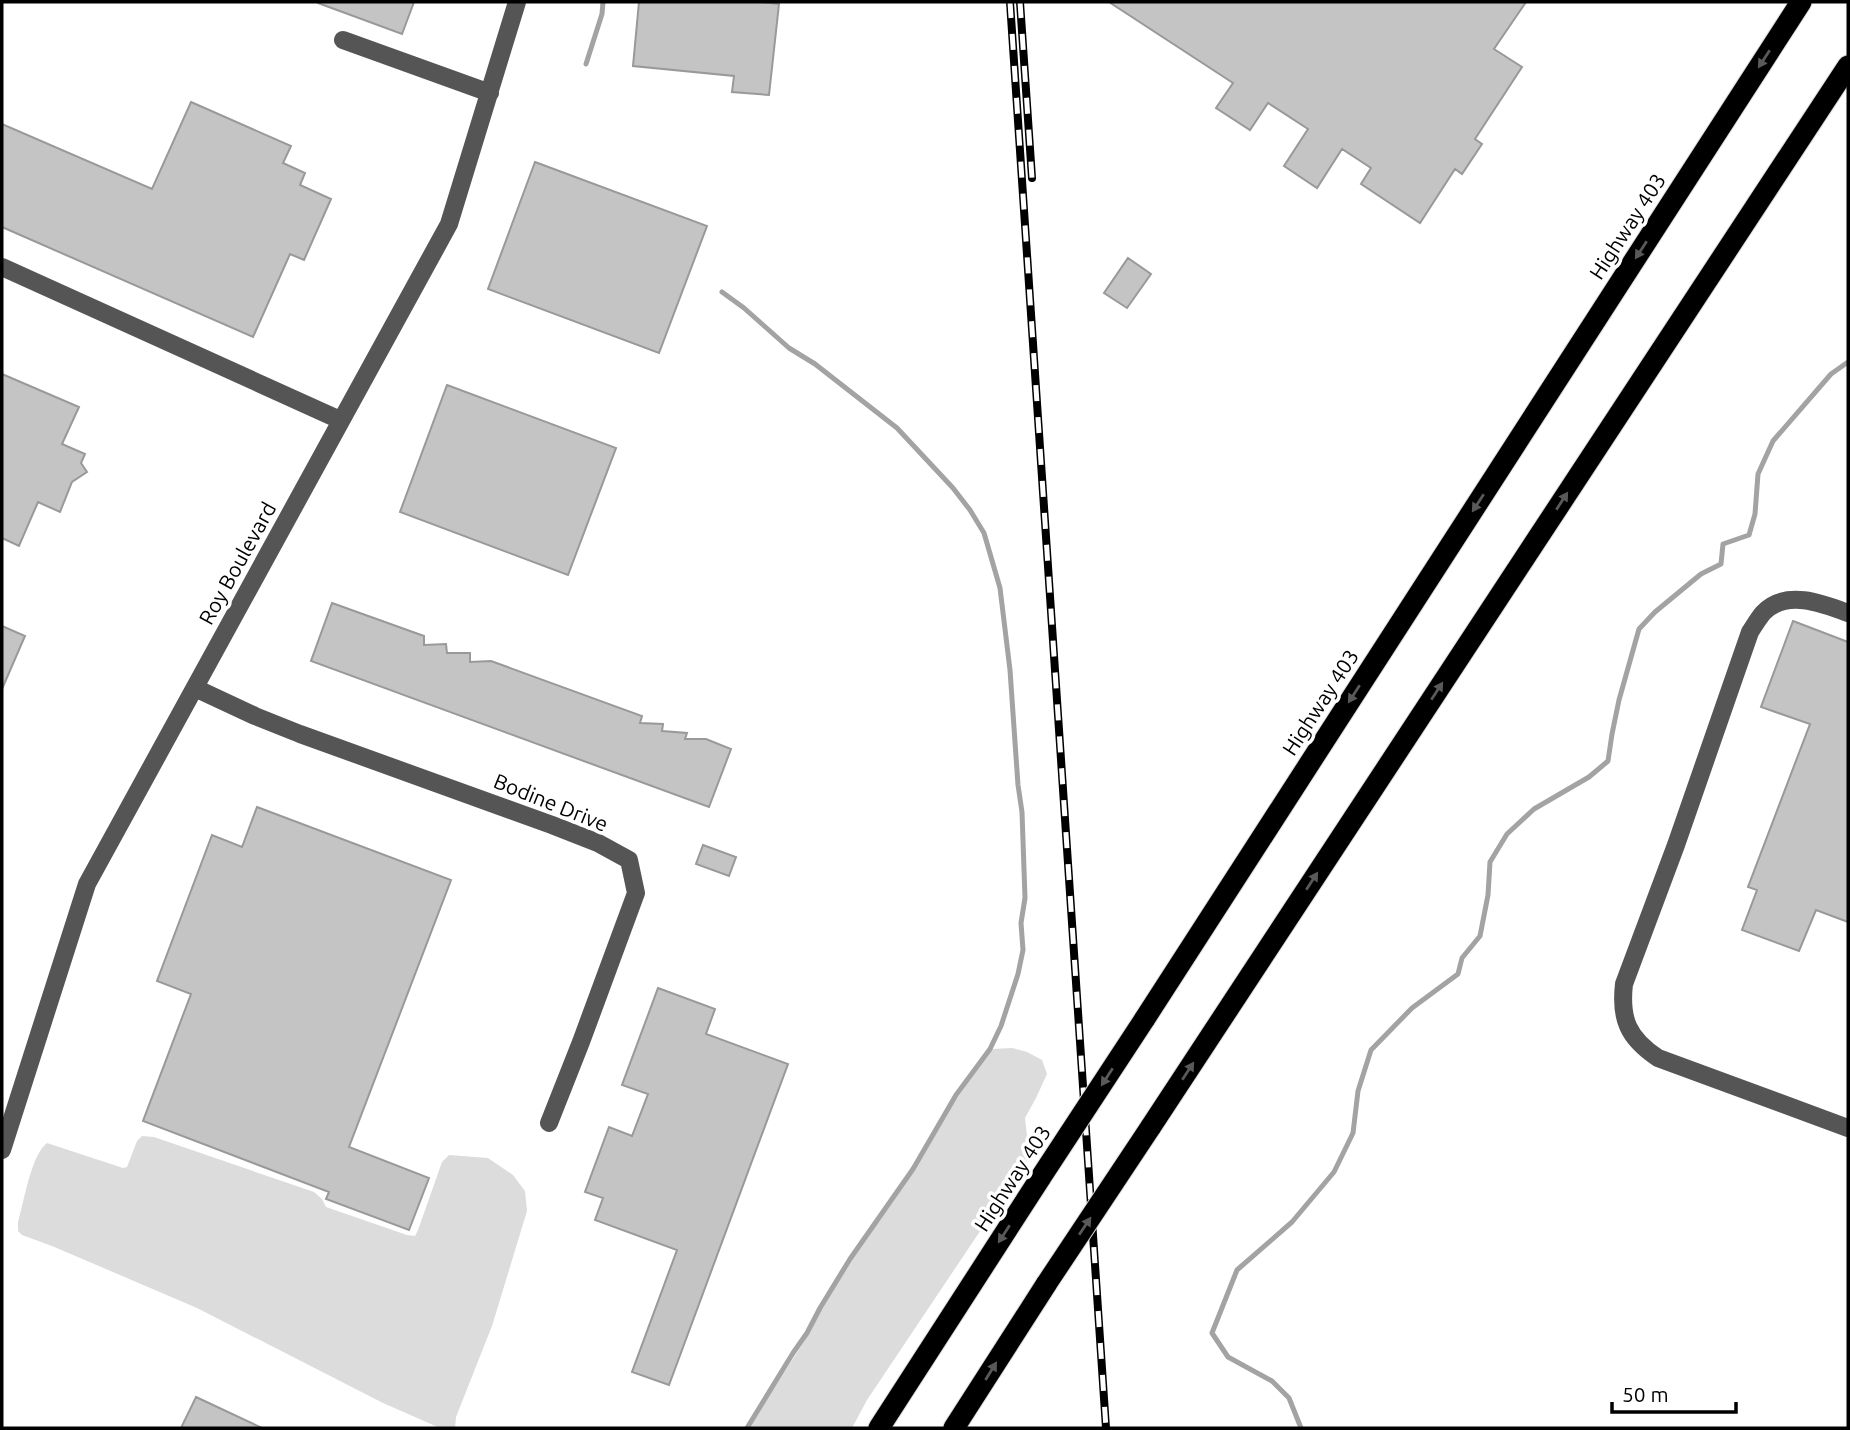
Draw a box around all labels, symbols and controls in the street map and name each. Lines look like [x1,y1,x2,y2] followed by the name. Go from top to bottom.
[1757,50,1771,68] one-way arrow
[1584,169,1670,283] street label: Highway 403
[1634,241,1647,260] one-way arrow
[1556,491,1569,511] one-way arrow
[1471,494,1484,513] one-way arrow
[193,498,281,628] street label: Roy Boulevard
[1277,645,1363,759] street label: Highway 403
[1431,681,1444,701] one-way arrow
[1348,685,1361,704] one-way arrow
[490,768,612,836] street label: Bodine Drive
[1306,871,1319,891] one-way arrow
[1181,1061,1194,1081] one-way arrow
[1100,1068,1113,1087] one-way arrow
[969,1121,1055,1235] street label: Highway 403
[1078,1217,1092,1235] one-way arrow
[998,1225,1011,1244] one-way arrow
[985,1361,998,1380] one-way arrow
[1612,1370,1736,1414] scale bar
[1622,1382,1669,1406] text: 50 m

